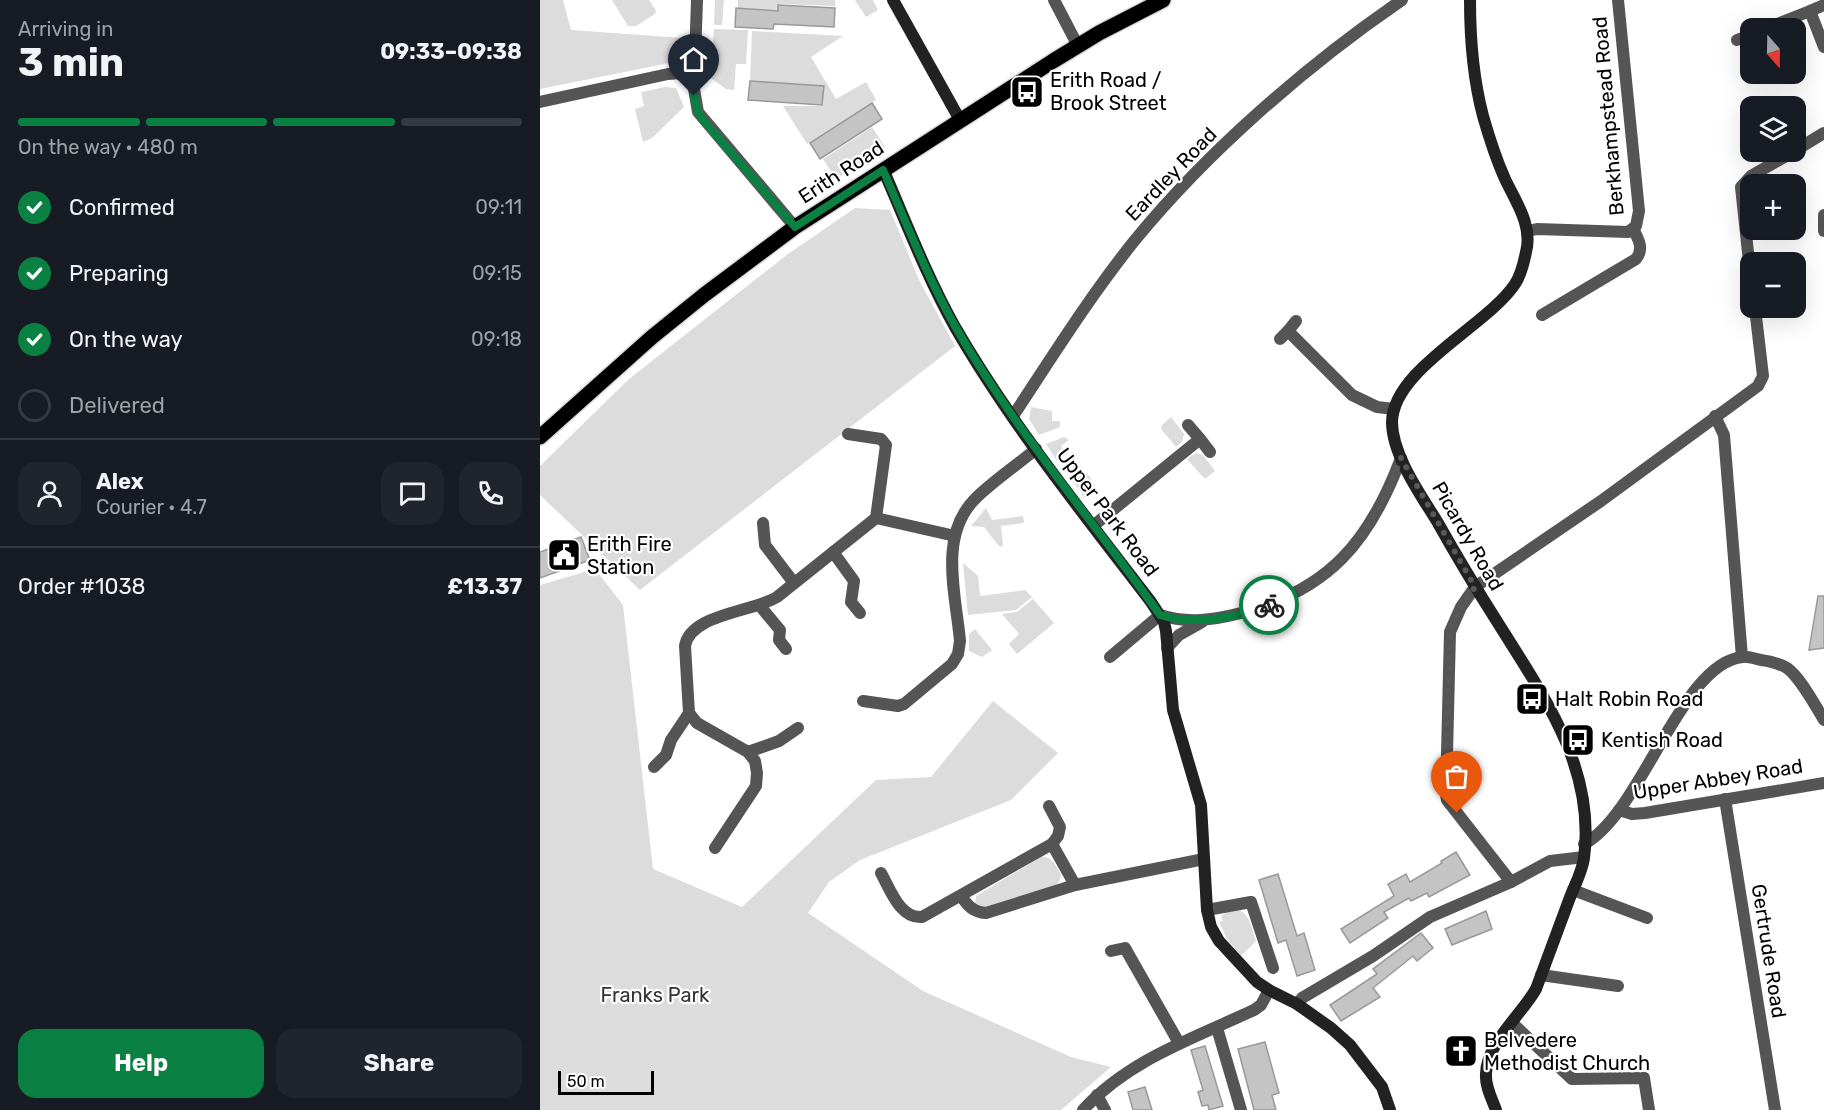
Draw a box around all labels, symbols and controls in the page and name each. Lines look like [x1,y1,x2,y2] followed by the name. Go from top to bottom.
[1587,15,1629,217] street label: Berkhampstead Road
[18,17,113,41] text: Arriving in
[1740,18,1806,84] north arrow
[1740,18,1806,318] map controls
[668,34,719,96] pin
[380,38,522,65] text: 09:33–09:38
[18,40,124,86] text: 3 min
[677,43,710,76] icon: home
[1050,68,1167,115] place label: Erith Road / Brook Street
[1009,74,1045,110] bus stop icon: Erith Road / Brook Street
[1740,96,1806,162] button: layers
[1120,122,1222,226] street label: Eardley Road
[18,135,198,159] text: On the way · 480 m
[794,136,888,208] street label: Erith Road
[1740,174,1806,240] button: +
[18,191,51,224] icon: check
[69,194,175,221] text: Confirmed
[475,195,522,219] text: 09:11
[1740,252,1806,318] button: −
[18,257,51,290] icon: check
[69,260,169,287] text: Preparing
[472,261,522,285] text: 09:15
[18,323,51,356] icon: check
[69,326,183,353] text: On the way
[471,327,522,351] text: 09:18
[69,392,165,419] text: Delivered
[1052,443,1164,581] street label: Upper Park Road
[18,462,81,525] button: person
[381,462,444,525] button: chat
[459,462,522,525] button: phone
[96,468,144,495] text: Alex
[1427,477,1509,595] street label: Picardy Road
[96,495,207,519] text: Courier · 4.7
[587,532,672,579] place label: Erith Fire Station
[546,537,582,573] public building icon: Erith Fire Station
[18,573,146,600] text: Order #1038
[447,573,522,600] text: £13.37
[1239,575,1299,635] courier
[1253,589,1286,622] icon: bike
[1514,681,1550,717] bus stop icon: Halt Robin Road
[1555,687,1704,711] place label: Halt Robin Road
[1560,722,1596,758] bus stop icon: Kentish Road
[1601,728,1723,752] place label: Kentish Road
[1431,751,1482,813] pin
[1631,754,1805,804] street label: Upper Abbey Road
[1440,760,1473,793] icon: bag
[1747,882,1791,1020] street label: Gertrude Road
[601,983,710,1007] park label: Franks Park
[1484,1028,1650,1075] place label: Belvedere Methodist Church
[18,1029,264,1098] button: Help
[276,1029,522,1098] button: Share
[1443,1033,1479,1069] church icon: Belvedere Methodist Church
[558,1068,654,1096] scale bar
[567,1072,605,1091] text: 50 m

